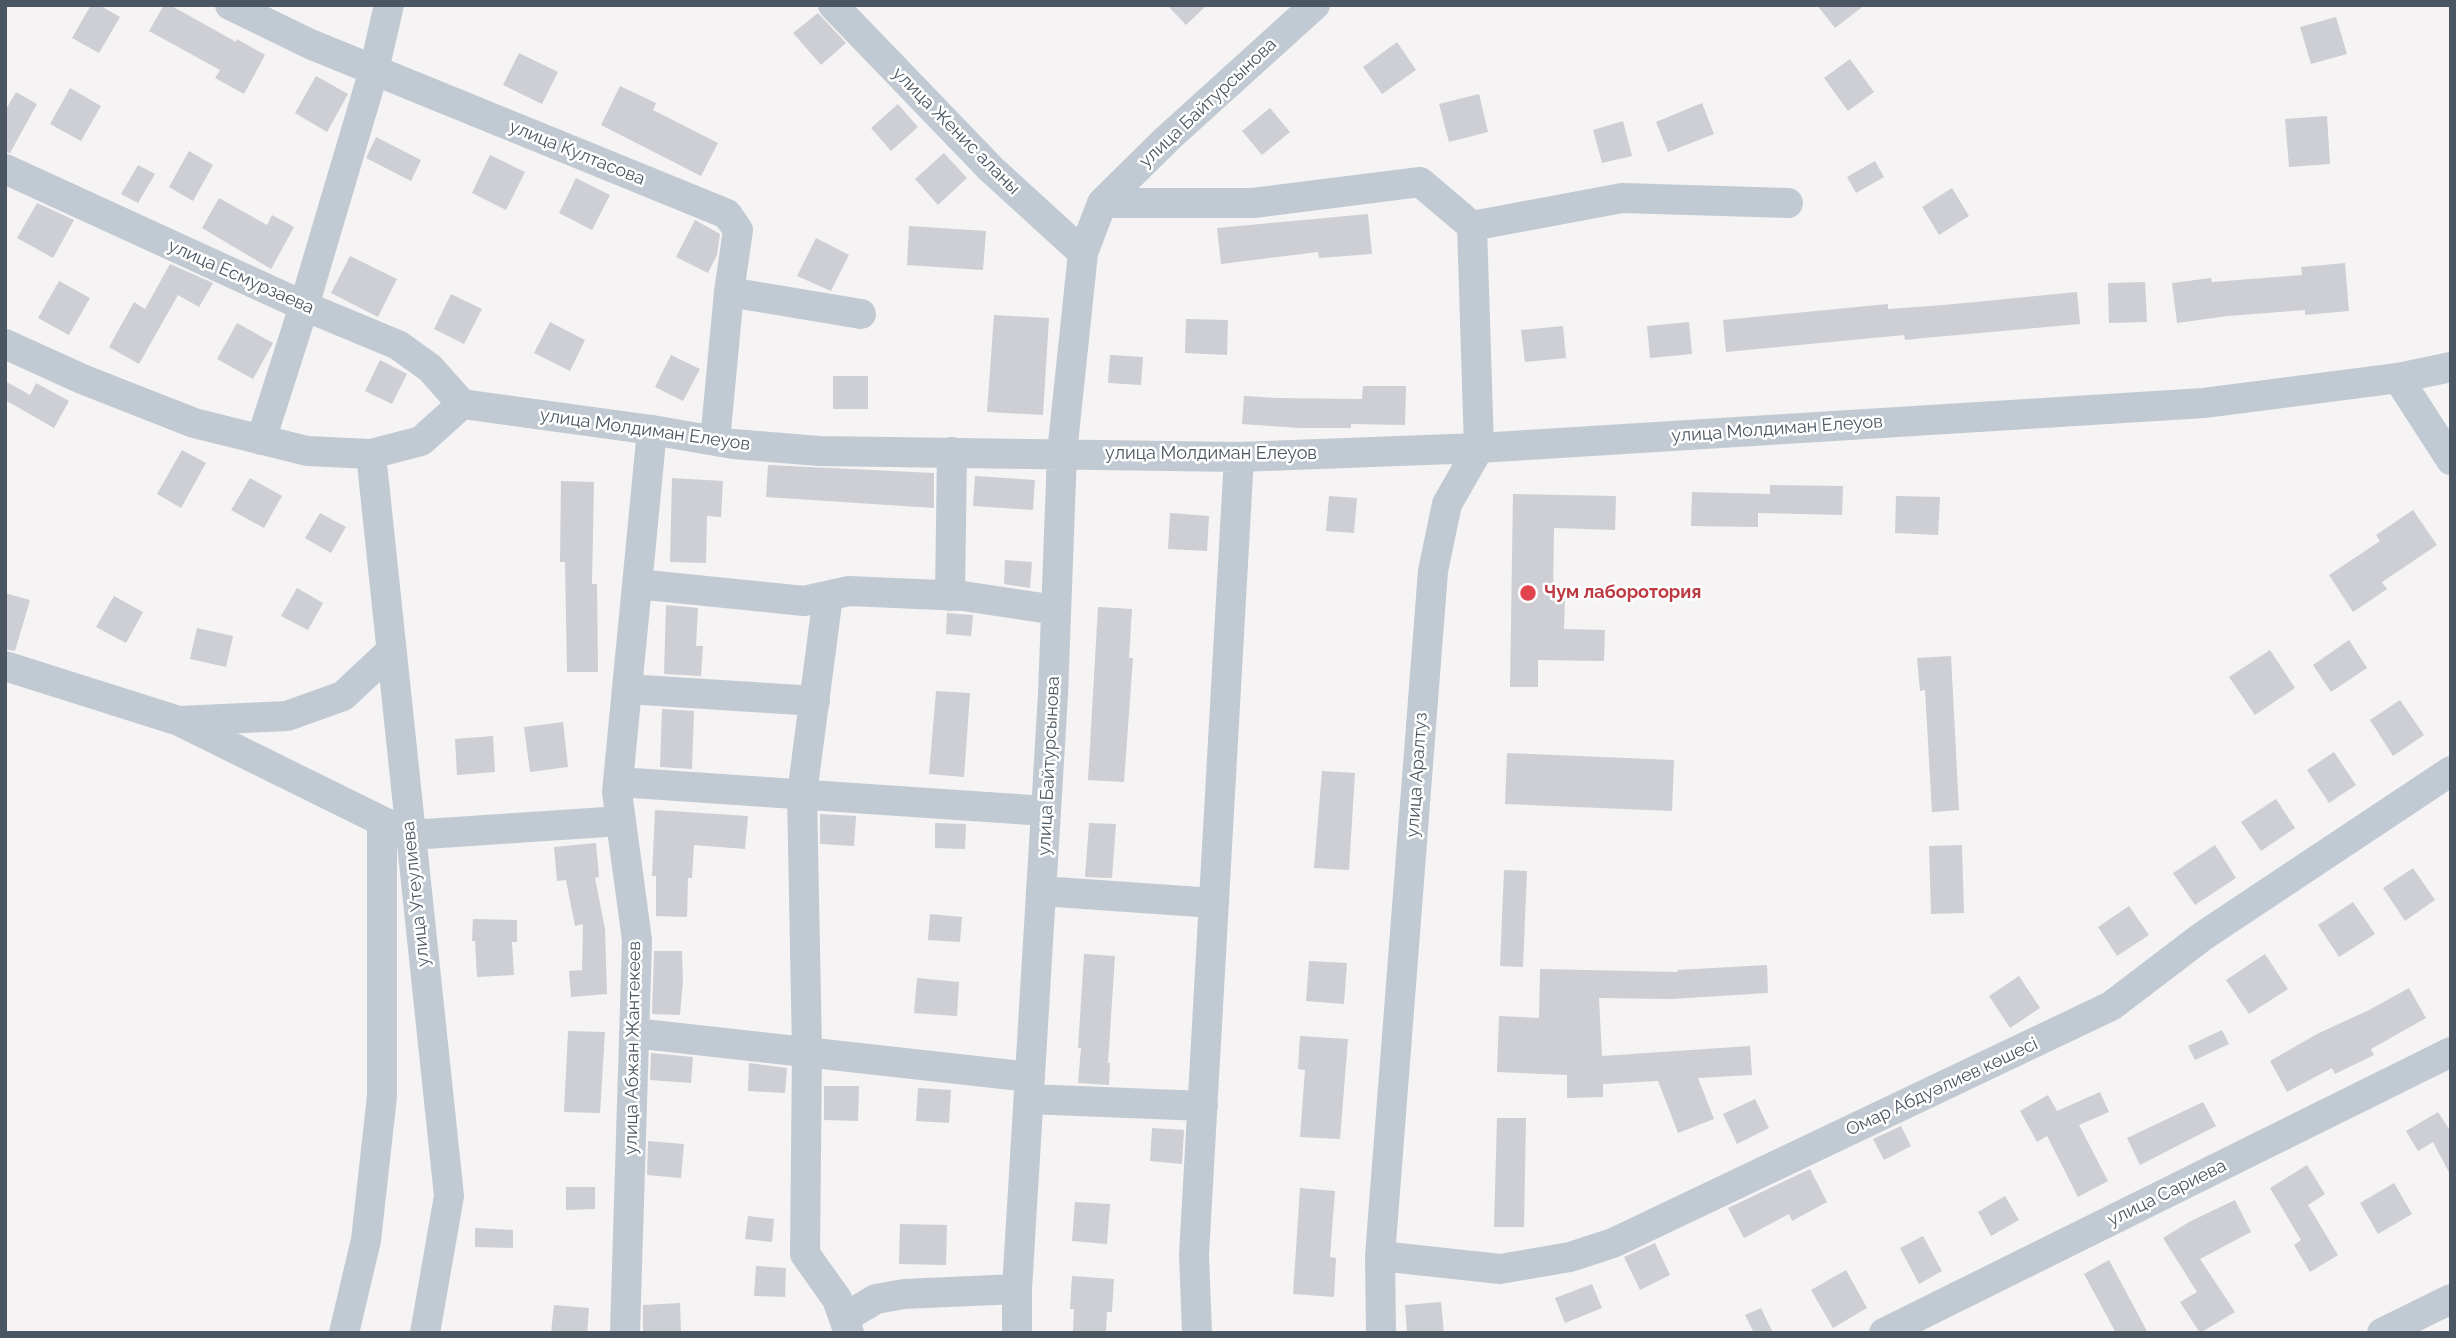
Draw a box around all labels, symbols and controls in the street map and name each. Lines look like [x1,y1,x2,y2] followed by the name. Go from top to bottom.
[1135,34,1281,172] street label: улица Байтурсынова
[888,63,1024,199] street label: улица Женис аланы
[506,116,648,190] street label: улица Култасова
[165,235,317,319] street label: улица Есмурзаева
[539,405,751,455] street label: улица Молдиман Елеуов
[1671,411,1883,447] street label: улица Молдиман Елеуов
[1105,443,1317,465] street label: улица Молдиман Елеуов
[1544,582,1701,604] place label: Чум лаборотория
[1518,583,1538,603] marker: Чум лаборотория
[1034,676,1064,856] street label: улица Байтурсынова
[1402,712,1432,838] street label: улица Аралтуз
[398,820,434,968] street label: улица Утеулиева
[620,941,646,1155] street label: улица Абжан Жантекеев
[1843,1033,2041,1141] street label: Омар Абдуәлиев көшесі
[2104,1155,2230,1231] street label: улица Сариева

